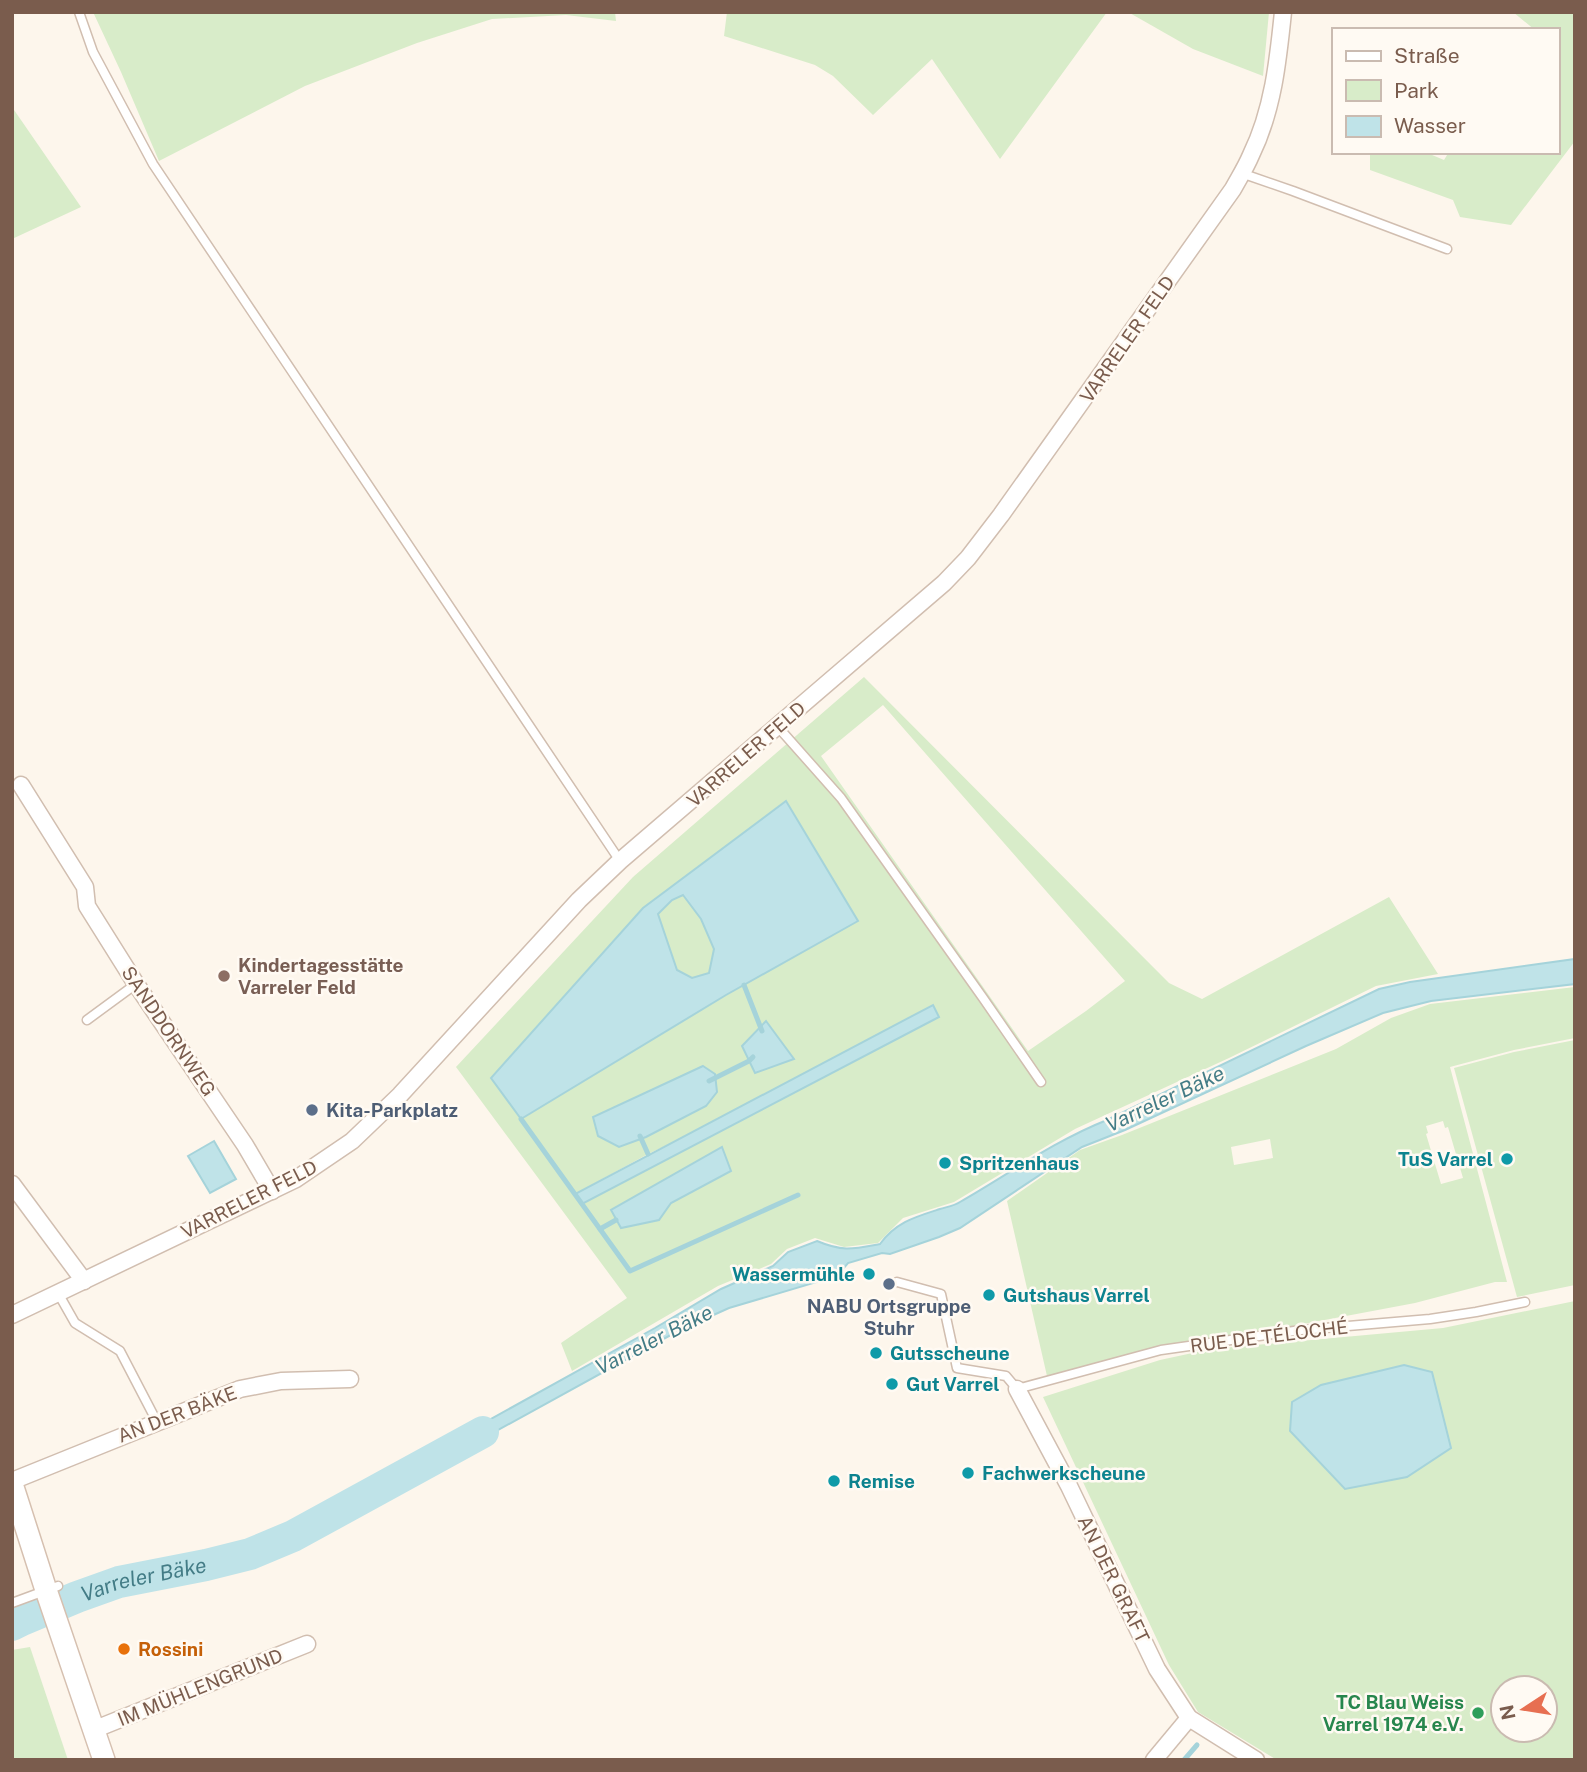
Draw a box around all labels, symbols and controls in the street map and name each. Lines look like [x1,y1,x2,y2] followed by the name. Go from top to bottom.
[1332,28,1559,154] legend
[1394,43,1460,68] text: Straße
[1394,78,1439,103] text: Park
[1394,113,1466,138] text: Wasser
[1075,271,1179,407] street label: VARRELER FELD
[682,697,810,811] street label: VARRELER FELD
[238,954,404,998] place label: Kindertagesstätte Varreler Feld
[118,962,220,1100] street label: SANDDORNWEG
[216,968,232,984] marker: Kindertagesstätte Varreler Feld
[1101,1060,1228,1137] water label: Varreler Bäke
[326,1099,458,1121] place label: Kita-Parkplatz
[304,1102,320,1118] marker: Kita-Parkplatz
[1398,1148,1493,1170] place label: TuS Varrel
[1499,1151,1515,1167] marker: TuS Varrel
[959,1152,1079,1174] place label: Spritzenhaus
[177,1155,321,1243] street label: VARRELER FELD
[937,1155,953,1171] marker: Spritzenhaus
[732,1263,855,1285] place label: Wassermühle
[861,1266,877,1282] marker: Wassermühle
[881,1276,897,1292] marker: NABU Ortsgruppe Stuhr
[1003,1284,1150,1306] place label: Gutshaus Varrel
[981,1287,997,1303] marker: Gutshaus Varrel
[807,1295,971,1339] place label: NABU Ortsgruppe Stuhr
[591,1299,717,1380] water label: Varreler Bäke
[1189,1315,1349,1357] street label: RUE DE TÉLOCHÉ
[890,1342,1010,1364] place label: Gutsscheune
[868,1345,884,1361] marker: Gutsscheune
[906,1373,1000,1395] place label: Gut Varrel
[884,1376,900,1392] marker: Gut Varrel
[114,1381,240,1447] street label: AN DER BÄKE
[982,1462,1146,1484] place label: Fachwerkscheune
[960,1465,976,1481] marker: Fachwerkscheune
[848,1470,915,1492] place label: Remise
[826,1473,842,1489] marker: Remise
[1074,1512,1154,1646] street label: AN DER GRAFT
[77,1552,208,1607] water label: Varreler Bäke
[138,1638,203,1660] place label: Rossini
[116,1641,132,1657] marker: Rossini
[114,1644,286,1730] street label: IM MÜHLENGRUND
[1489,1674,1559,1744] north arrow
[1323,1691,1464,1735] place label: TC Blau Weiss Varrel 1974 e.V.
[1495,1703,1520,1722] text: N
[1470,1705,1486,1721] marker: TC Blau Weiss Varrel 1974 e.V.

